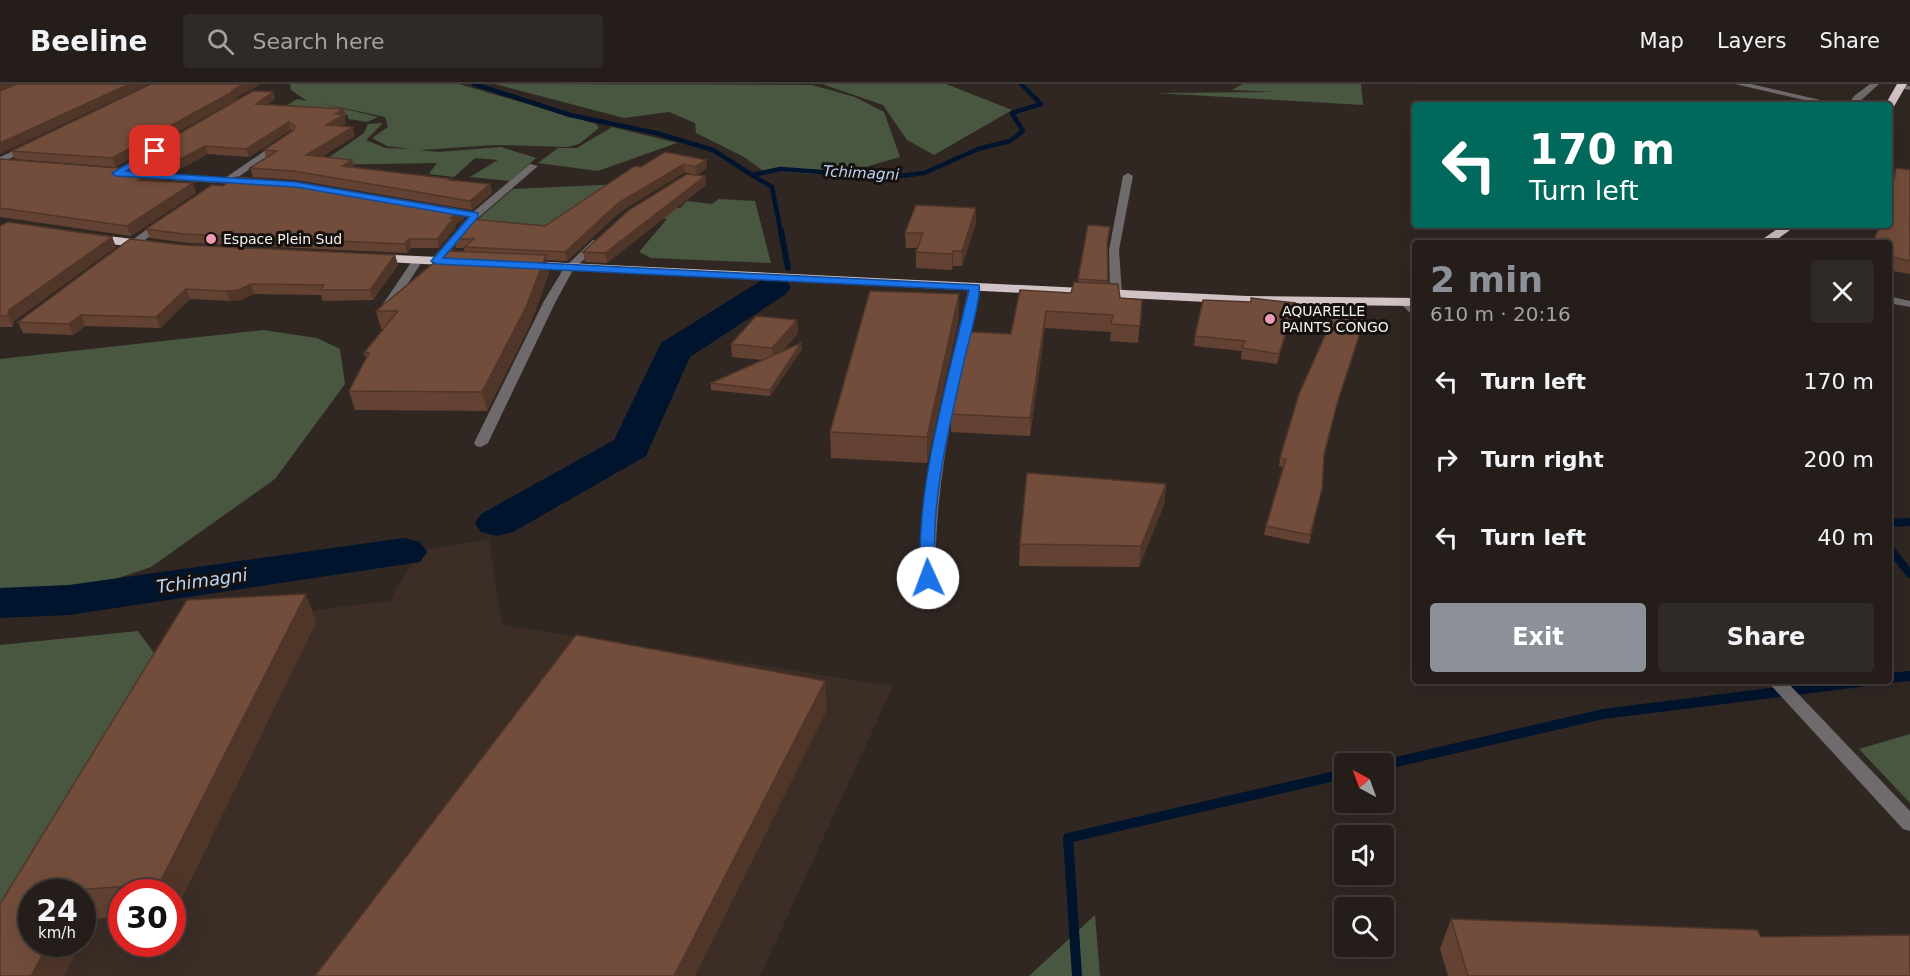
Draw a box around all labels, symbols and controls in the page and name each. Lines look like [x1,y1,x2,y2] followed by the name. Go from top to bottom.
[183,14,603,68] search box
[30,25,147,58] text: Beeline
[204,25,237,58] icon: search
[252,29,385,54] text: Search here
[1640,29,1684,53] text: Map
[1717,29,1786,53] text: Layers
[1819,29,1880,53] text: Share
[129,125,180,176] pin
[1529,125,1675,174] text: 170 m
[1430,126,1508,204] icon: left
[138,134,171,167] icon: arrive
[822,162,900,184] water label: Tchimagni
[1529,175,1639,206] text: Turn left
[223,231,342,247] place label: Espace Plein Sud
[204,232,218,246] marker: Espace Plein Sud
[1430,259,1543,300] text: 2 min
[1811,260,1874,323] button: close
[1430,302,1571,326] text: 610 m · 20:16
[1282,303,1389,335] place label: AQUARELLE PAINTS CONGO
[1263,312,1277,326] marker: AQUARELLE PAINTS CONGO
[1430,365,1463,398] icon: left
[1481,369,1586,394] text: Turn left
[1804,369,1874,394] text: 170 m
[1430,443,1463,476] icon: right
[1481,447,1604,472] text: Turn right
[1804,447,1874,472] text: 200 m
[1430,521,1463,554] icon: left
[1481,525,1586,550] text: Turn left
[1818,525,1874,550] text: 40 m
[896,546,960,610] position arrow
[155,564,249,597] water label: Tchimagni
[1430,603,1646,672] button: Exit
[1658,603,1874,672] button: Share
[1334,753,1394,813] north arrow
[1334,753,1394,957] map controls
[1334,825,1394,885] button: sound
[108,879,186,957] speed limit sign: 30
[36,893,78,928] text: 24
[1334,897,1394,957] button: search
[38,924,76,942] text: km/h

